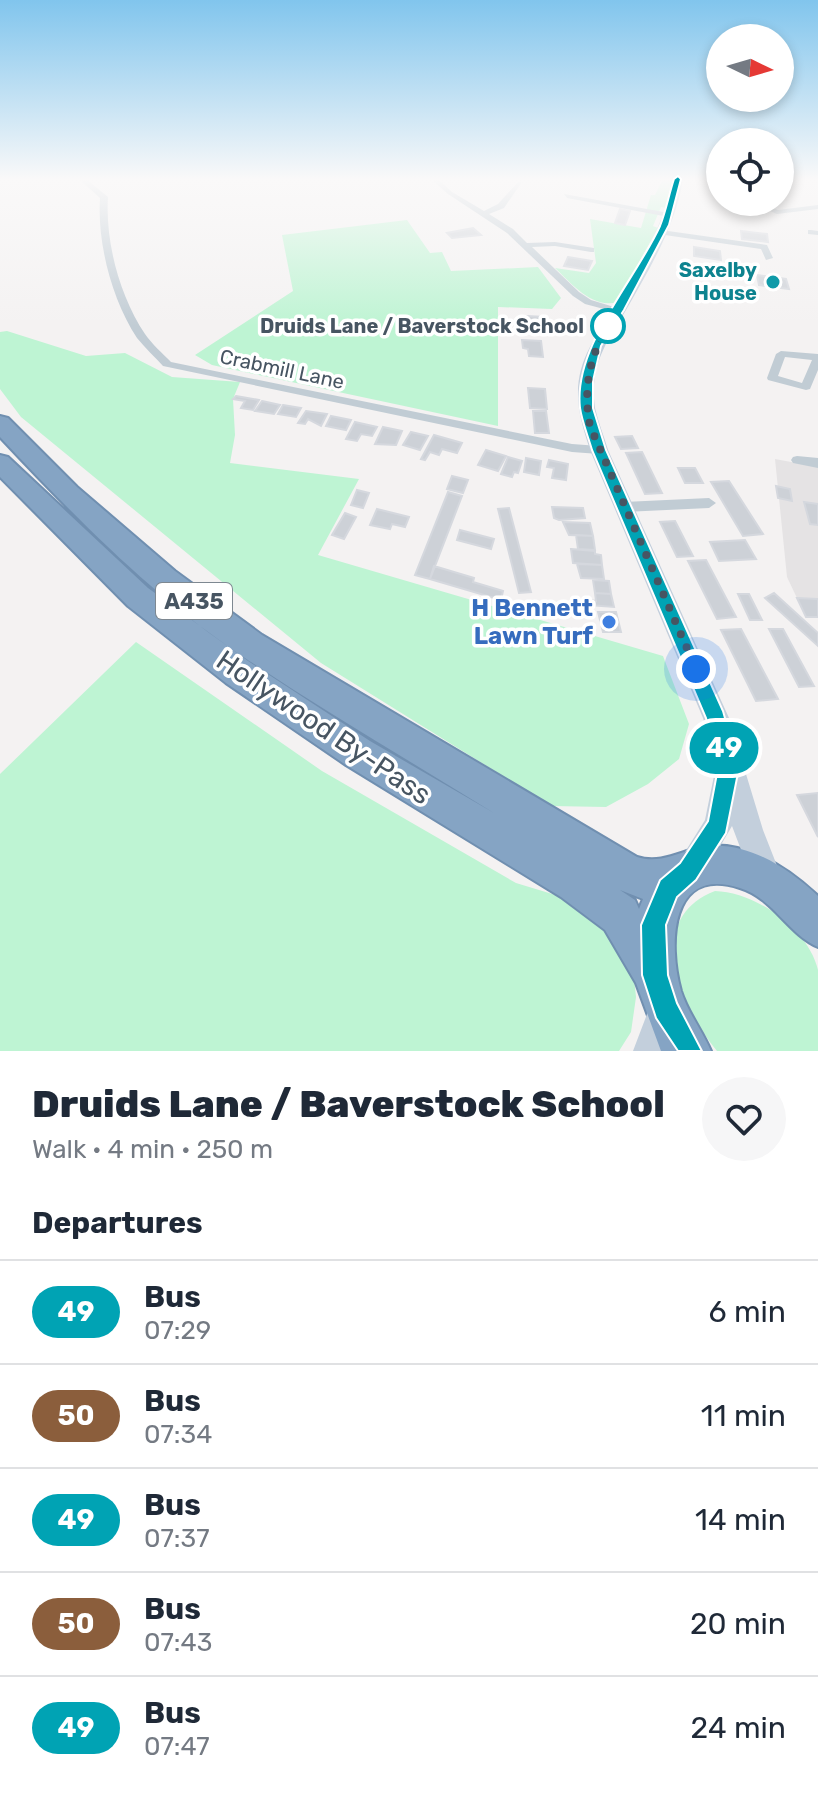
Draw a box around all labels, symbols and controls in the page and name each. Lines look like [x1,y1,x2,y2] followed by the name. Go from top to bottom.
[706,24,794,112] north arrow
[706,24,794,216] map controls
[706,128,794,216] button: locate
[679,258,757,305] place label: Saxelby House
[764,273,782,291] marker: Saxelby House
[591,309,625,343] marker: Druids Lane / Baverstock School
[260,314,584,338] place label: Druids Lane / Baverstock School
[218,344,346,394] street label: Crabmill Lane
[156,583,232,619] road number: A435
[471,594,593,650] place label: H Bennett Lawn Turf
[600,613,618,631] marker: H Bennett Lawn Turf
[210,643,437,811] street label: Hollywood By-Pass
[676,649,716,689] your location
[688,722,760,774] line badge: 49
[706,731,742,764] text: 49
[702,1077,786,1161] button: heart
[32,1081,665,1127] text: Druids Lane / Baverstock School
[32,1134,273,1165] text: Walk · 4 min · 250 m
[32,1205,203,1241] text: Departures
[144,1279,201,1315] text: Bus
[708,1294,786,1330] text: 6 min
[58,1295,94,1328] text: 49
[144,1315,211,1346] text: 07:29
[144,1383,201,1419] text: Bus
[701,1398,786,1434] text: 11 min
[57,1399,95,1432] text: 50
[144,1419,212,1450] text: 07:34
[144,1487,201,1523] text: Bus
[695,1502,786,1538] text: 14 min
[58,1503,94,1536] text: 49
[144,1523,209,1554] text: 07:37
[144,1591,201,1627] text: Bus
[690,1606,786,1642] text: 20 min
[57,1607,95,1640] text: 50
[144,1627,212,1658] text: 07:43
[144,1695,201,1731] text: Bus
[691,1710,786,1746] text: 24 min
[58,1711,94,1744] text: 49
[144,1731,210,1762] text: 07:47

